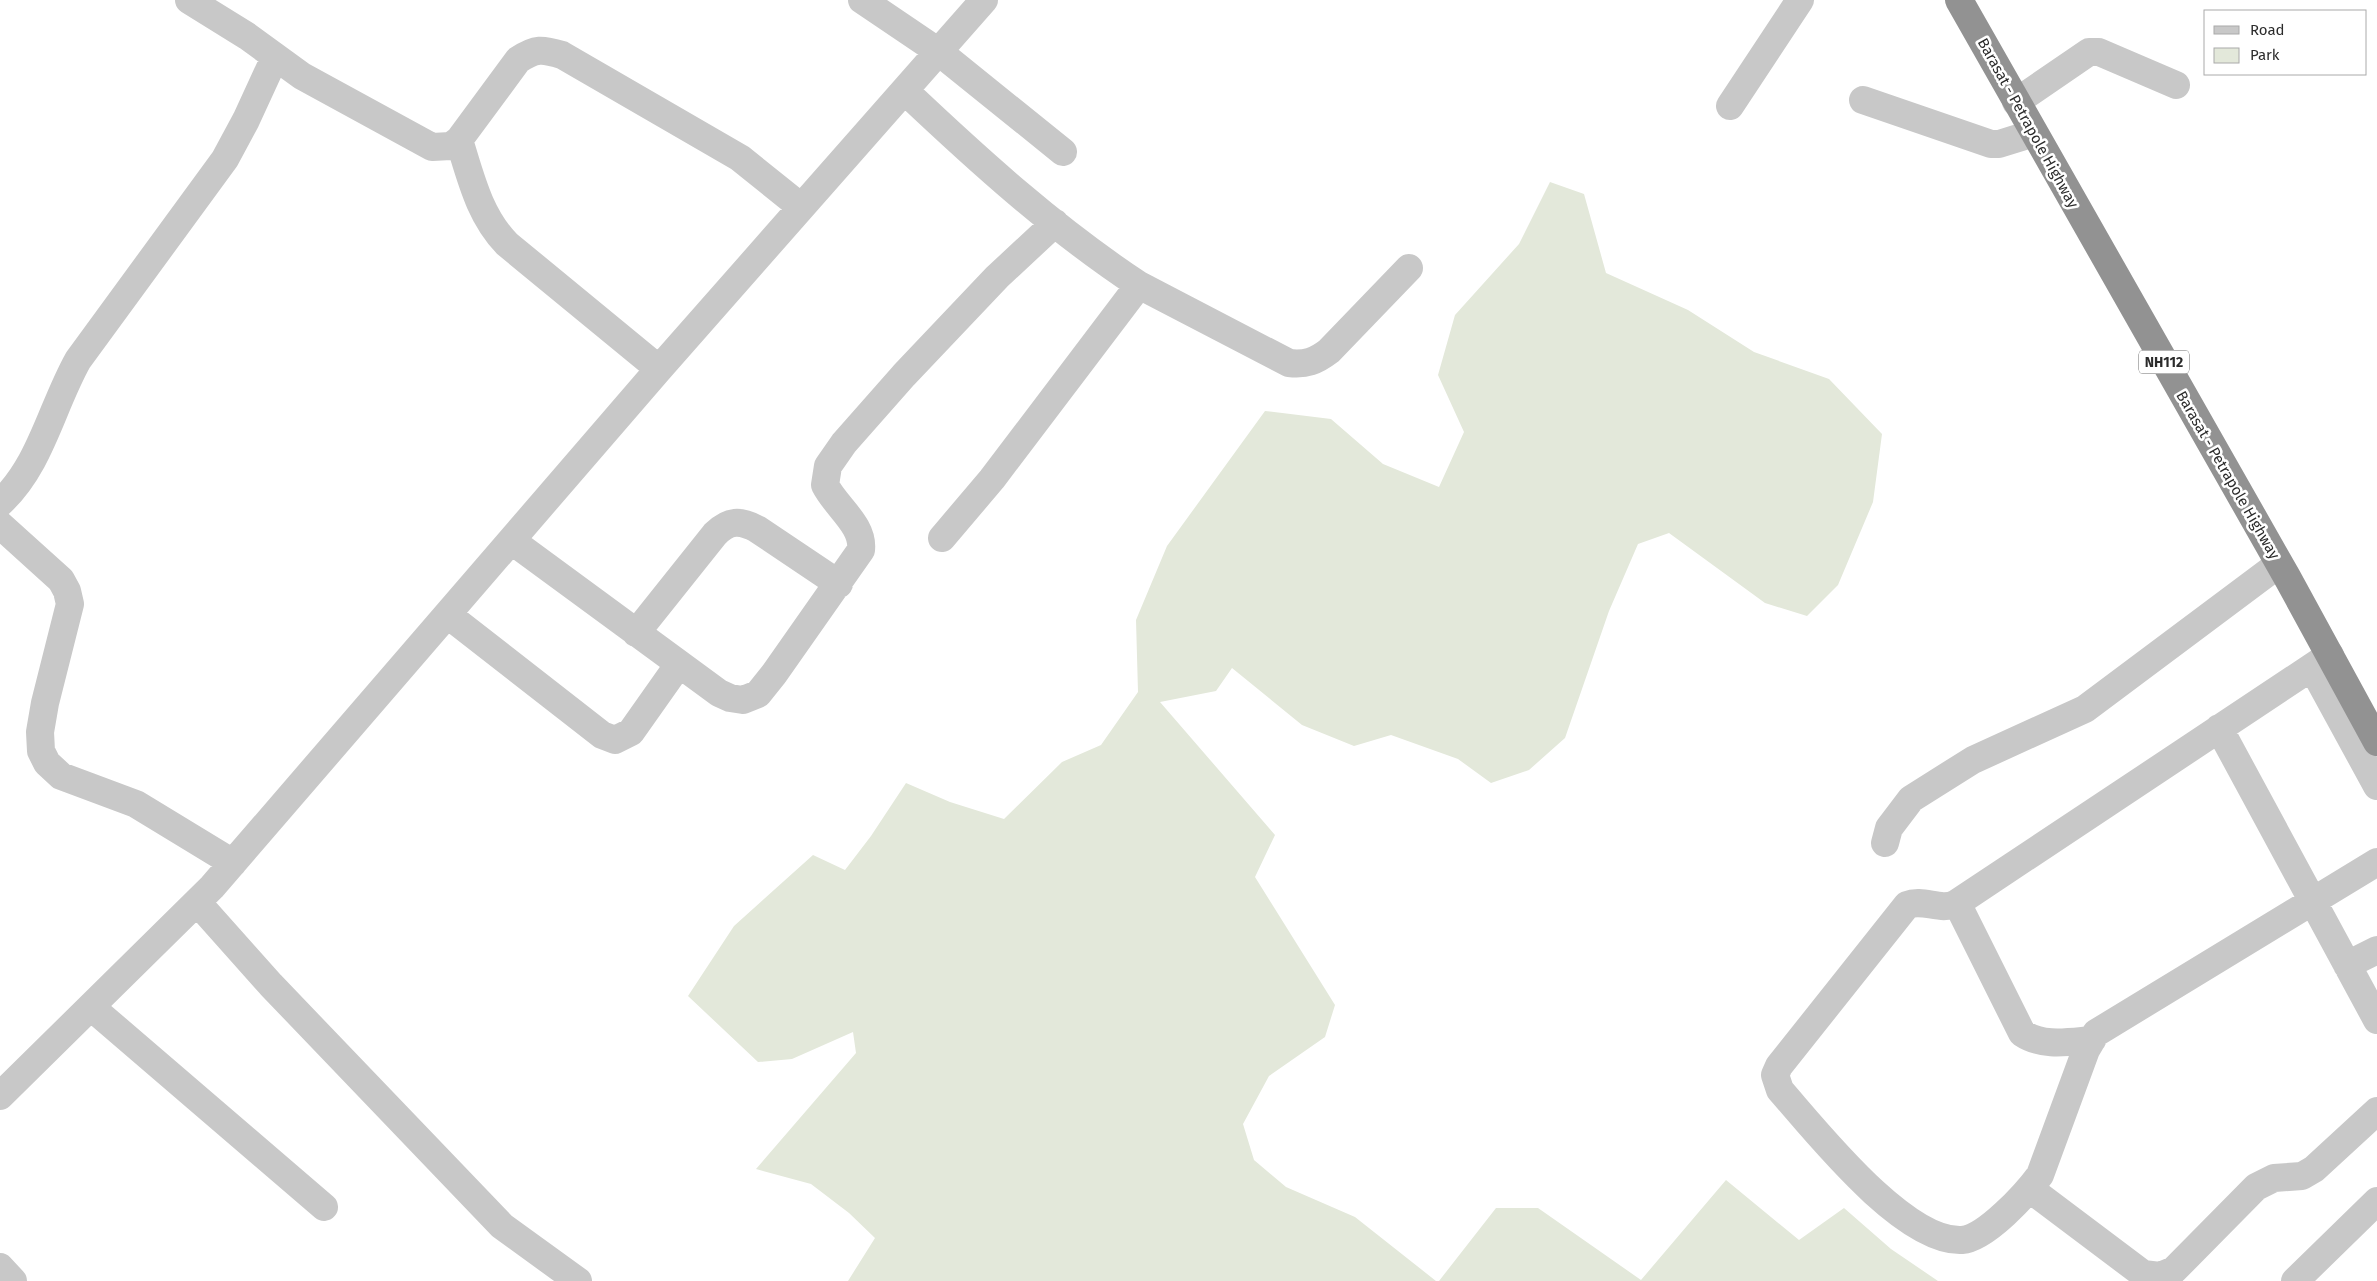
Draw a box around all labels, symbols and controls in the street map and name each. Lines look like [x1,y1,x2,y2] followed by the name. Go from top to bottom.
[2204,10,2367,75] legend
[2250,21,2285,39] text: Road
[1974,35,2083,212] street label: Barasat - Petrapole Highway
[2250,46,2280,64] text: Park
[2139,351,2189,374] road number: NH112
[2172,388,2284,563] street label: Barasat - Petrapole Highway

